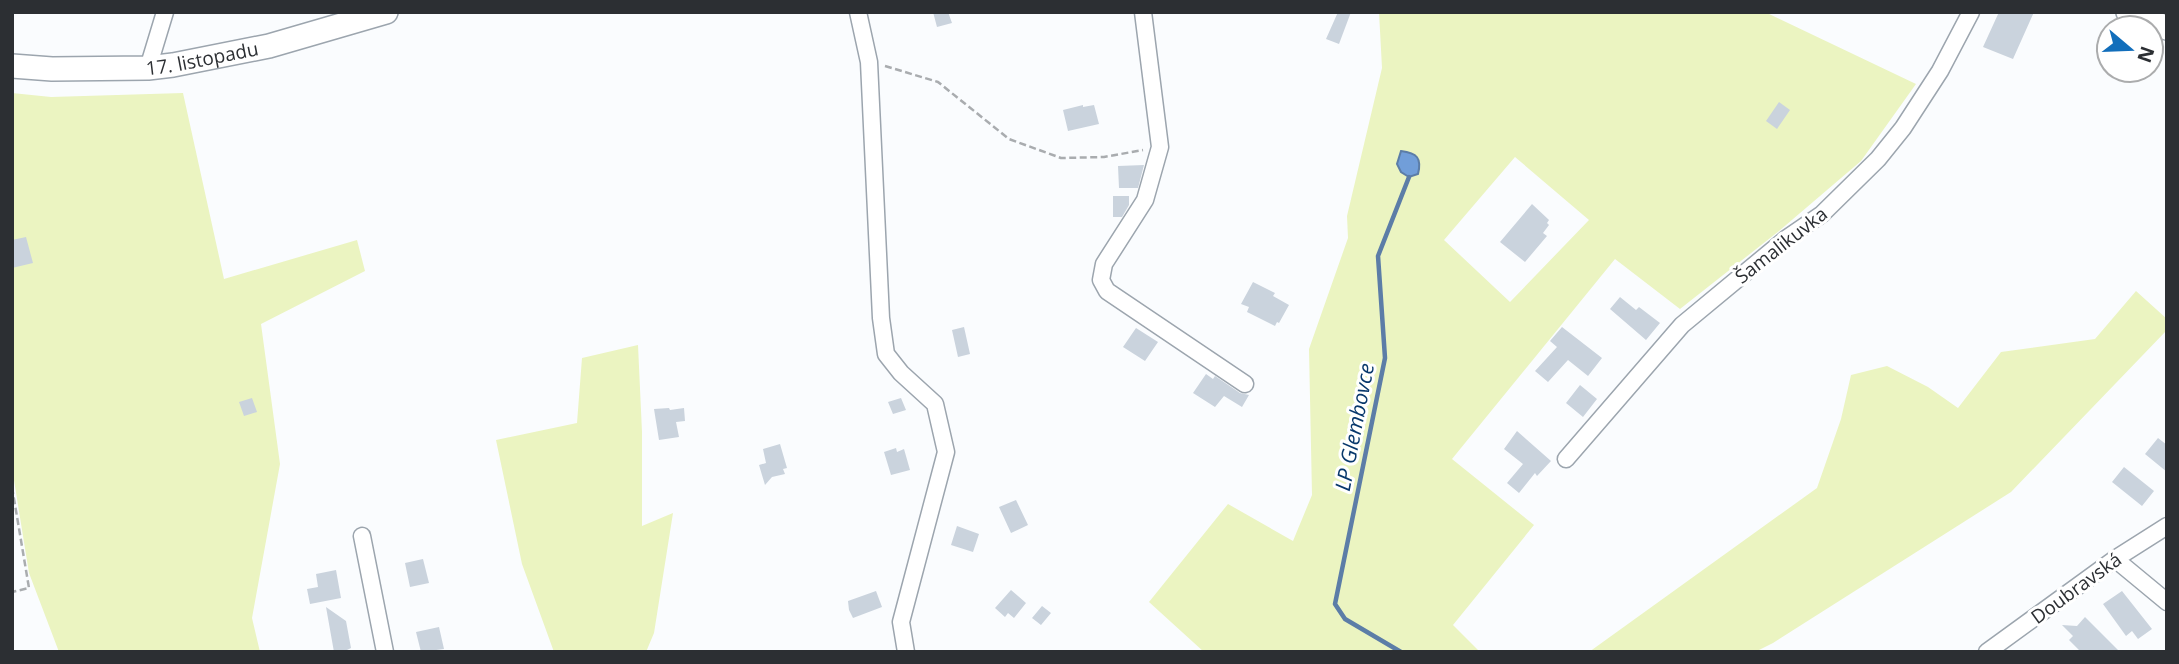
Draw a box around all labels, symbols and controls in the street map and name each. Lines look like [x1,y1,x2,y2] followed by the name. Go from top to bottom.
[2095,14,2165,84] north arrow
[144,35,261,81] street label: 17. listopadu
[2131,43,2161,66] text: N
[1730,201,1832,289] street label: Šamalikuvka
[1328,361,1380,493] water label: LP Glembovce
[2026,546,2126,630] street label: Doubravská

